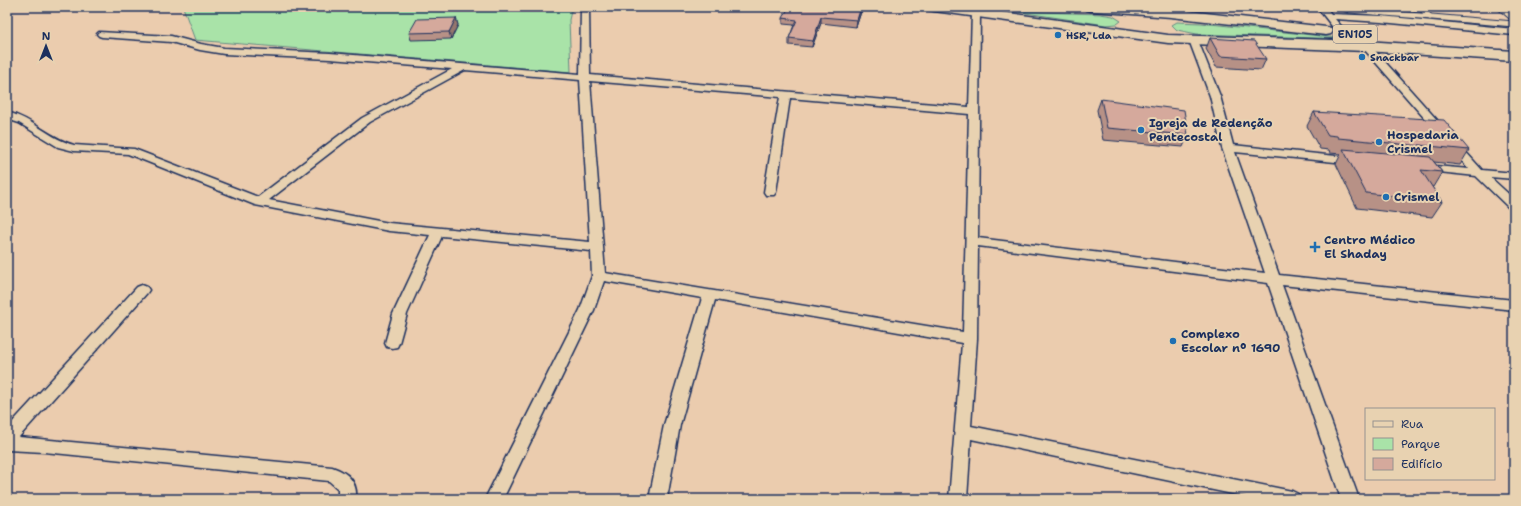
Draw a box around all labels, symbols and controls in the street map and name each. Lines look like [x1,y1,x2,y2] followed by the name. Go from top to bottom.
[1333,25,1377,43] road number: EN105
[26,26,66,66] north arrow
[42,29,51,44] text: N
[1066,29,1112,42] place label: HSR, Lda
[1053,30,1063,40] marker: HSR, Lda
[1370,51,1420,64] place label: Snackbar
[1357,52,1367,62] marker: Snackbar
[1149,115,1273,145] place label: Igreja de Redenção Pentecostal
[1136,125,1146,135] marker: Igreja de Redenção Pentecostal
[1387,127,1459,157] place label: Hospedaria Crismel
[1374,137,1384,147] marker: Hospedaria Crismel
[1394,189,1440,205] place label: Crismel
[1381,192,1391,202] marker: Crismel
[1324,232,1416,262] place label: Centro Médico El Shaday
[1309,241,1321,253] marker: Centro Médico El Shaday
[1181,326,1280,356] place label: Complexo Escolar nº 1690
[1168,336,1178,346] marker: Complexo Escolar nº 1690
[1365,408,1495,480] legend
[1401,416,1424,432] text: Rua
[1401,436,1440,452] text: Parque
[1401,456,1442,472] text: Edifício

